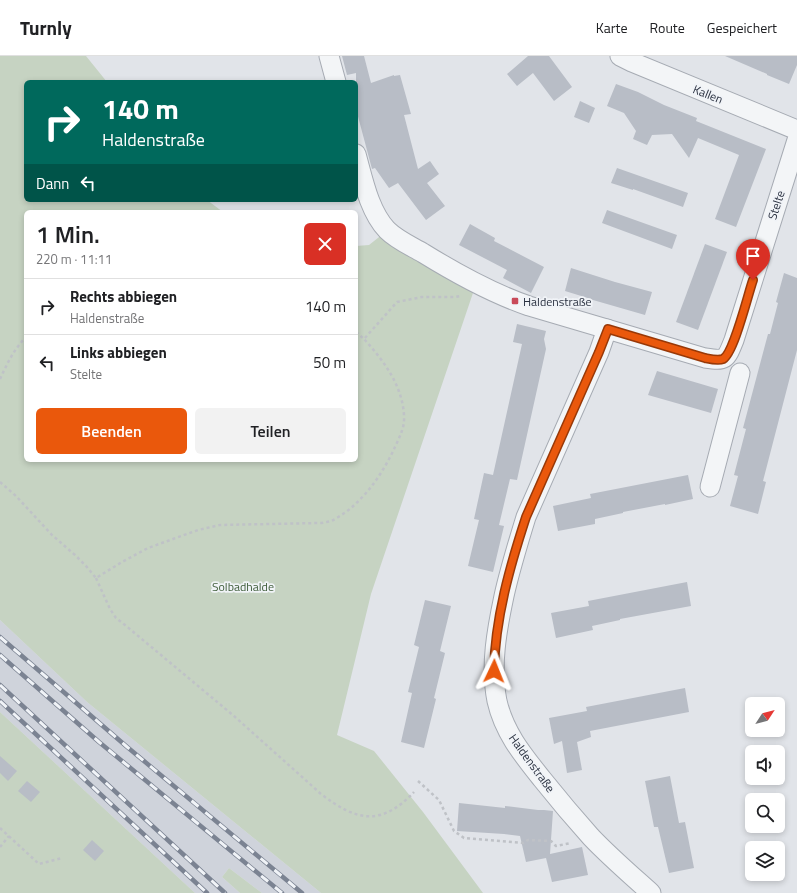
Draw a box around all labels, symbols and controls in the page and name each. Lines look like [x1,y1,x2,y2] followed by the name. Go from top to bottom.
[20,13,72,42] text: Turnly
[596,17,628,38] text: Karte
[650,17,685,38] text: Route
[707,17,777,38] text: Gespeichert
[690,79,726,109] street label: Kallen
[102,87,179,130] text: 140 m
[36,96,88,148] icon: right
[102,126,205,153] text: Haldenstraße
[36,172,69,195] text: Dann
[77,172,99,194] icon: left
[762,188,790,222] street label: Stelte
[36,216,100,252] text: 1 Min.
[304,223,346,265] button: close
[736,239,770,280] pin
[742,245,764,267] icon: arrive
[36,249,112,269] text: 220 m · 11:11
[70,285,177,308] text: Rechts abbiegen
[523,292,592,311] place label: Haldenstraße
[305,295,346,318] text: 140 m
[36,296,58,318] icon: right
[510,296,520,306] marker: Haldenstraße
[70,308,144,328] text: Haldenstraße
[70,341,167,364] text: Links abbiegen
[313,351,346,374] text: 50 m
[36,352,58,374] icon: left
[70,364,102,384] text: Stelte
[36,408,187,454] button: Beenden
[195,408,346,454] button: Teilen
[212,577,274,596] park label: Solbadhalde
[473,650,515,692] position arrow
[745,697,785,737] north arrow
[745,697,785,881] map controls
[504,730,560,796] street label: Haldenstraße
[745,745,785,785] button: sound
[745,793,785,833] button: search
[745,841,785,881] button: layers

